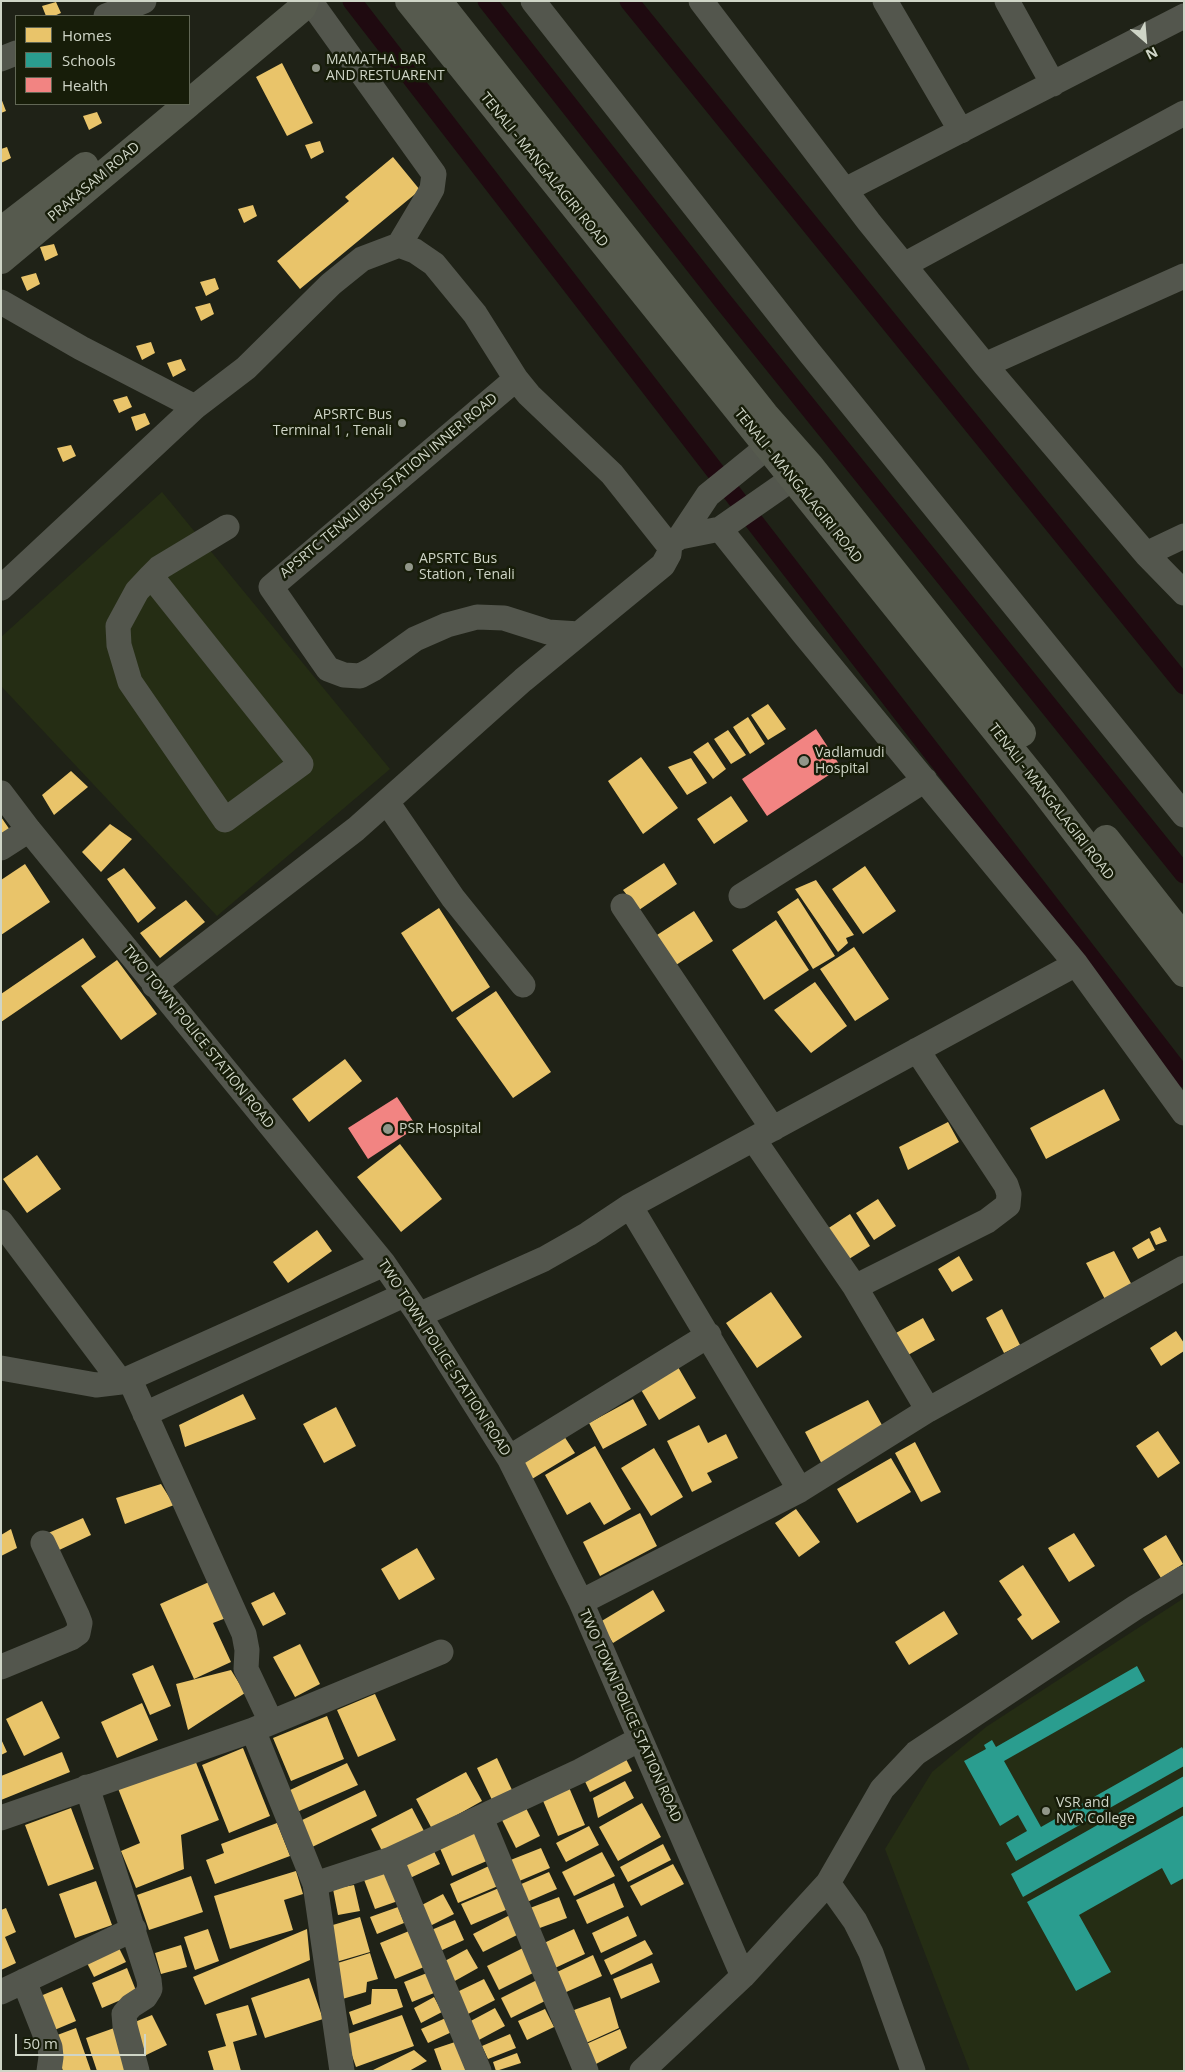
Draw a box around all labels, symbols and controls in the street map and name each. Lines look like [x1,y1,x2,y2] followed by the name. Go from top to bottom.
[15,15,190,105] legend
[1120,15,1170,65] north arrow
[62,25,112,45] text: Homes
[1143,43,1161,65] text: N
[62,50,116,70] text: Schools
[326,52,445,84] place label: MAMATHA BAR AND RESTUARENT
[310,62,322,74] marker: MAMATHA BAR AND RESTUARENT
[62,75,108,95] text: Health
[476,89,612,251] street label: TENALI - MANGALAGIRI ROAD
[45,139,143,225] street label: PRAKASAM ROAD
[277,390,501,582] street label: APSRTC TENALI BUS STATION INNER ROAD
[730,405,866,567] street label: TENALI - MANGALAGIRI ROAD
[273,407,392,440] place label: APSRTC Bus Terminal 1 , Tenali
[396,417,408,429] marker: APSRTC Bus Terminal 1 , Tenali
[419,551,515,584] place label: APSRTC Bus Station , Tenali
[403,561,415,573] marker: APSRTC Bus Station , Tenali
[985,720,1117,884] street label: TENALI - MANGALAGIRI ROAD
[815,745,885,778] place label: Vadlamudi Hospital
[797,754,811,768] marker: Vadlamudi Hospital
[119,942,277,1132] street label: TWO TOWN POLICE STATION ROAD
[399,1121,481,1137] place label: PSR Hospital
[381,1122,395,1136] marker: PSR Hospital
[374,1257,514,1459] street label: TWO TOWN POLICE STATION ROAD
[575,1607,685,1825] street label: TWO TOWN POLICE STATION ROAD
[1056,1795,1135,1828] place label: VSR and NVR College
[1040,1805,1052,1817] marker: VSR and NVR College
[18,2024,149,2056] scale bar
[23,2033,58,2053] text: 50 m

